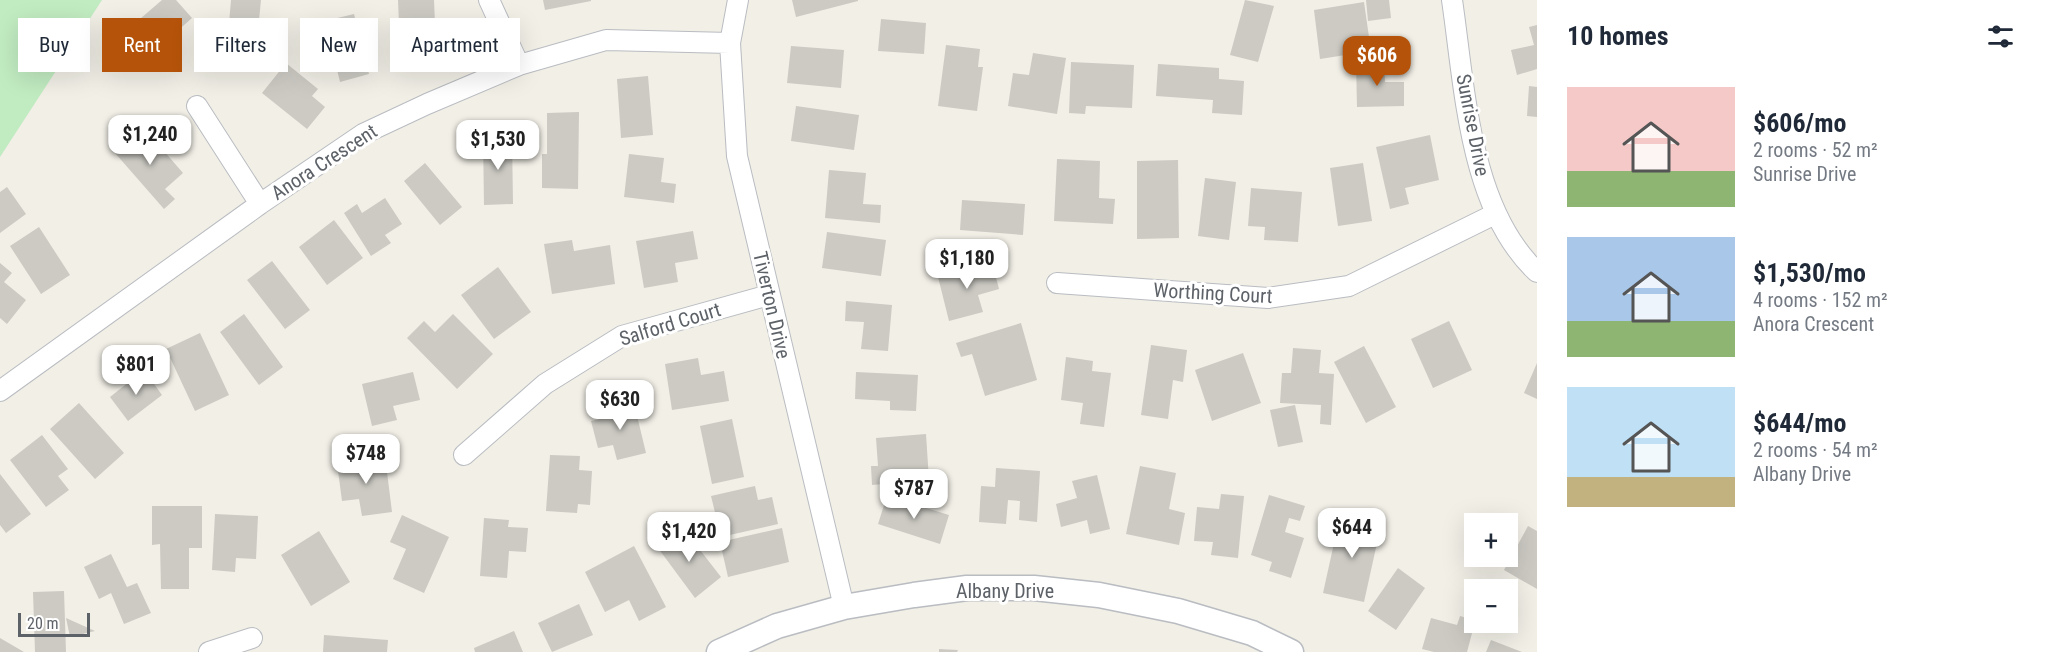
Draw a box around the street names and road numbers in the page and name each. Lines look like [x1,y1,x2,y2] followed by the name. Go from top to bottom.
[1451,72,1495,178] street label: Sunrise Drive
[267,119,381,205] street label: Anora Crescent
[748,249,796,361] street label: Tiverton Drive
[1153,278,1273,308] street label: Worthing Court
[616,297,724,351] street label: Salford Court
[956,579,1054,603] street label: Albany Drive

